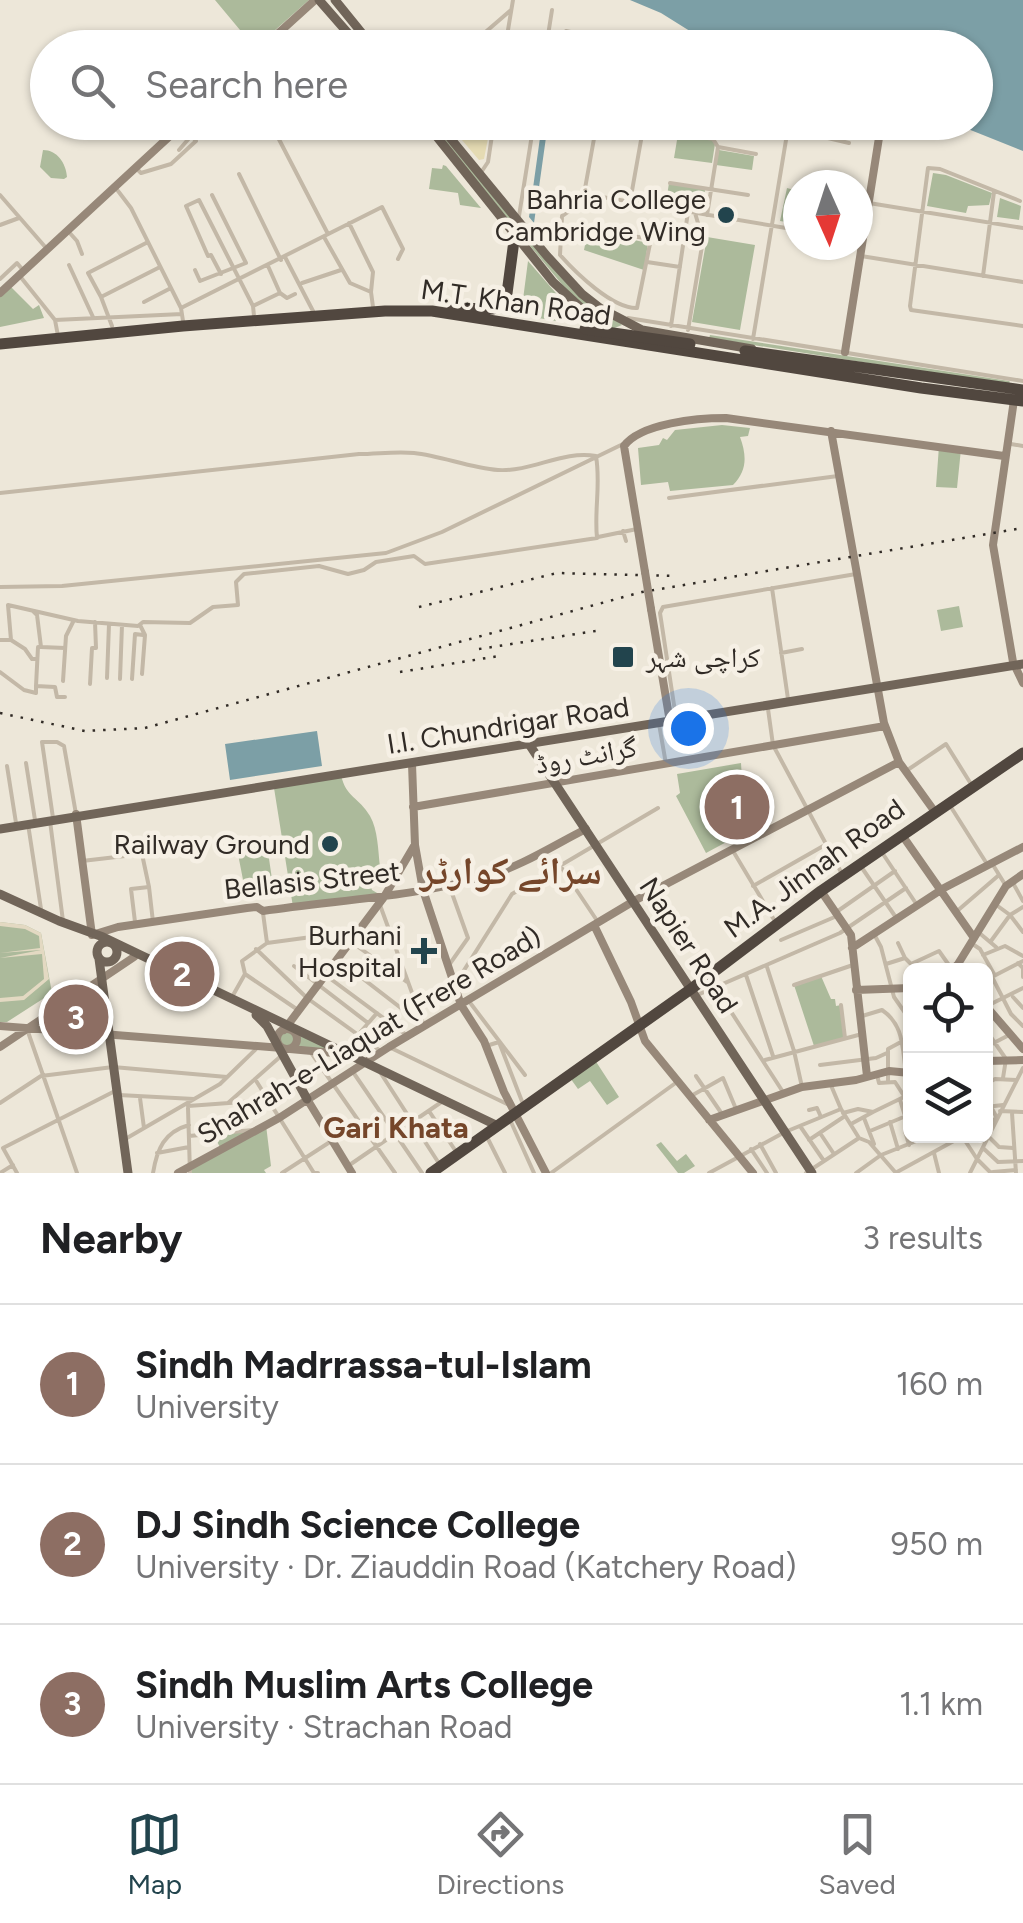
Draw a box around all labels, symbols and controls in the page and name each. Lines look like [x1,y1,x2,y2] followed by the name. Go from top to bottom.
[30,30,993,140] search box
[65,58,120,113] icon: search
[145,62,348,108] text: Search here
[783,170,873,260] north arrow
[495,182,706,248] place label: Bahria College Cambridge Wing
[715,204,737,226] marker: Bahria College Cambridge Wing
[419,272,613,332] street label: M.T. Khan Road
[645,640,761,675] place label: کراچی شہر
[610,644,636,670] marker: کراچی شہر
[384,689,632,761] street label: I.I. Chundrigar Road
[663,703,714,754] your location
[533,729,640,781] street label: گرانٹ روڈ
[704,770,770,844] pin: 1
[717,791,911,945] street label: M.A. Jinnah Road
[114,827,310,861] place label: Railway Ground
[319,833,341,855] marker: Railway Ground
[418,848,602,894] district label: سرائے کوارٹر
[222,854,402,906] street label: Bellasis Street
[632,871,746,1019] street label: Napier Road
[298,918,402,984] place label: Burhani Hospital
[191,919,547,1151] street label: Shahrah-e-Liaquat (Frere Road)
[150,936,214,1012] pin: 2
[411,938,437,964] marker: Burhani Hospital
[903,963,993,1143] map controls
[903,963,993,1053] button: locate
[44,980,108,1054] pin: 3
[903,1053,993,1143] button: layers
[323,1109,469,1146] district label: Gari Khata
[40,1213,182,1264] text: Nearby
[863,1219,983,1257] text: 3 results
[135,1342,592,1388] text: Sindh Madrrassa-tul-Islam
[66,1365,79,1403] text: 1
[896,1365,983,1403] text: 160 m
[135,1388,279,1426] text: University
[135,1502,580,1548] text: DJ Sindh Science College
[63,1525,82,1563] text: 2
[891,1525,983,1563] text: 950 m
[135,1548,796,1586] text: University · Dr. Ziauddin Road (Katchery Road)
[135,1662,593,1708] text: Sindh Muslim Arts College
[64,1685,81,1723] text: 3
[899,1685,983,1723] text: 1.1 km
[135,1708,512,1746] text: University · Strachan Road
[127,1807,182,1901] tab: Map
[437,1807,564,1901] tab: Directions
[819,1807,896,1901] tab: Saved

